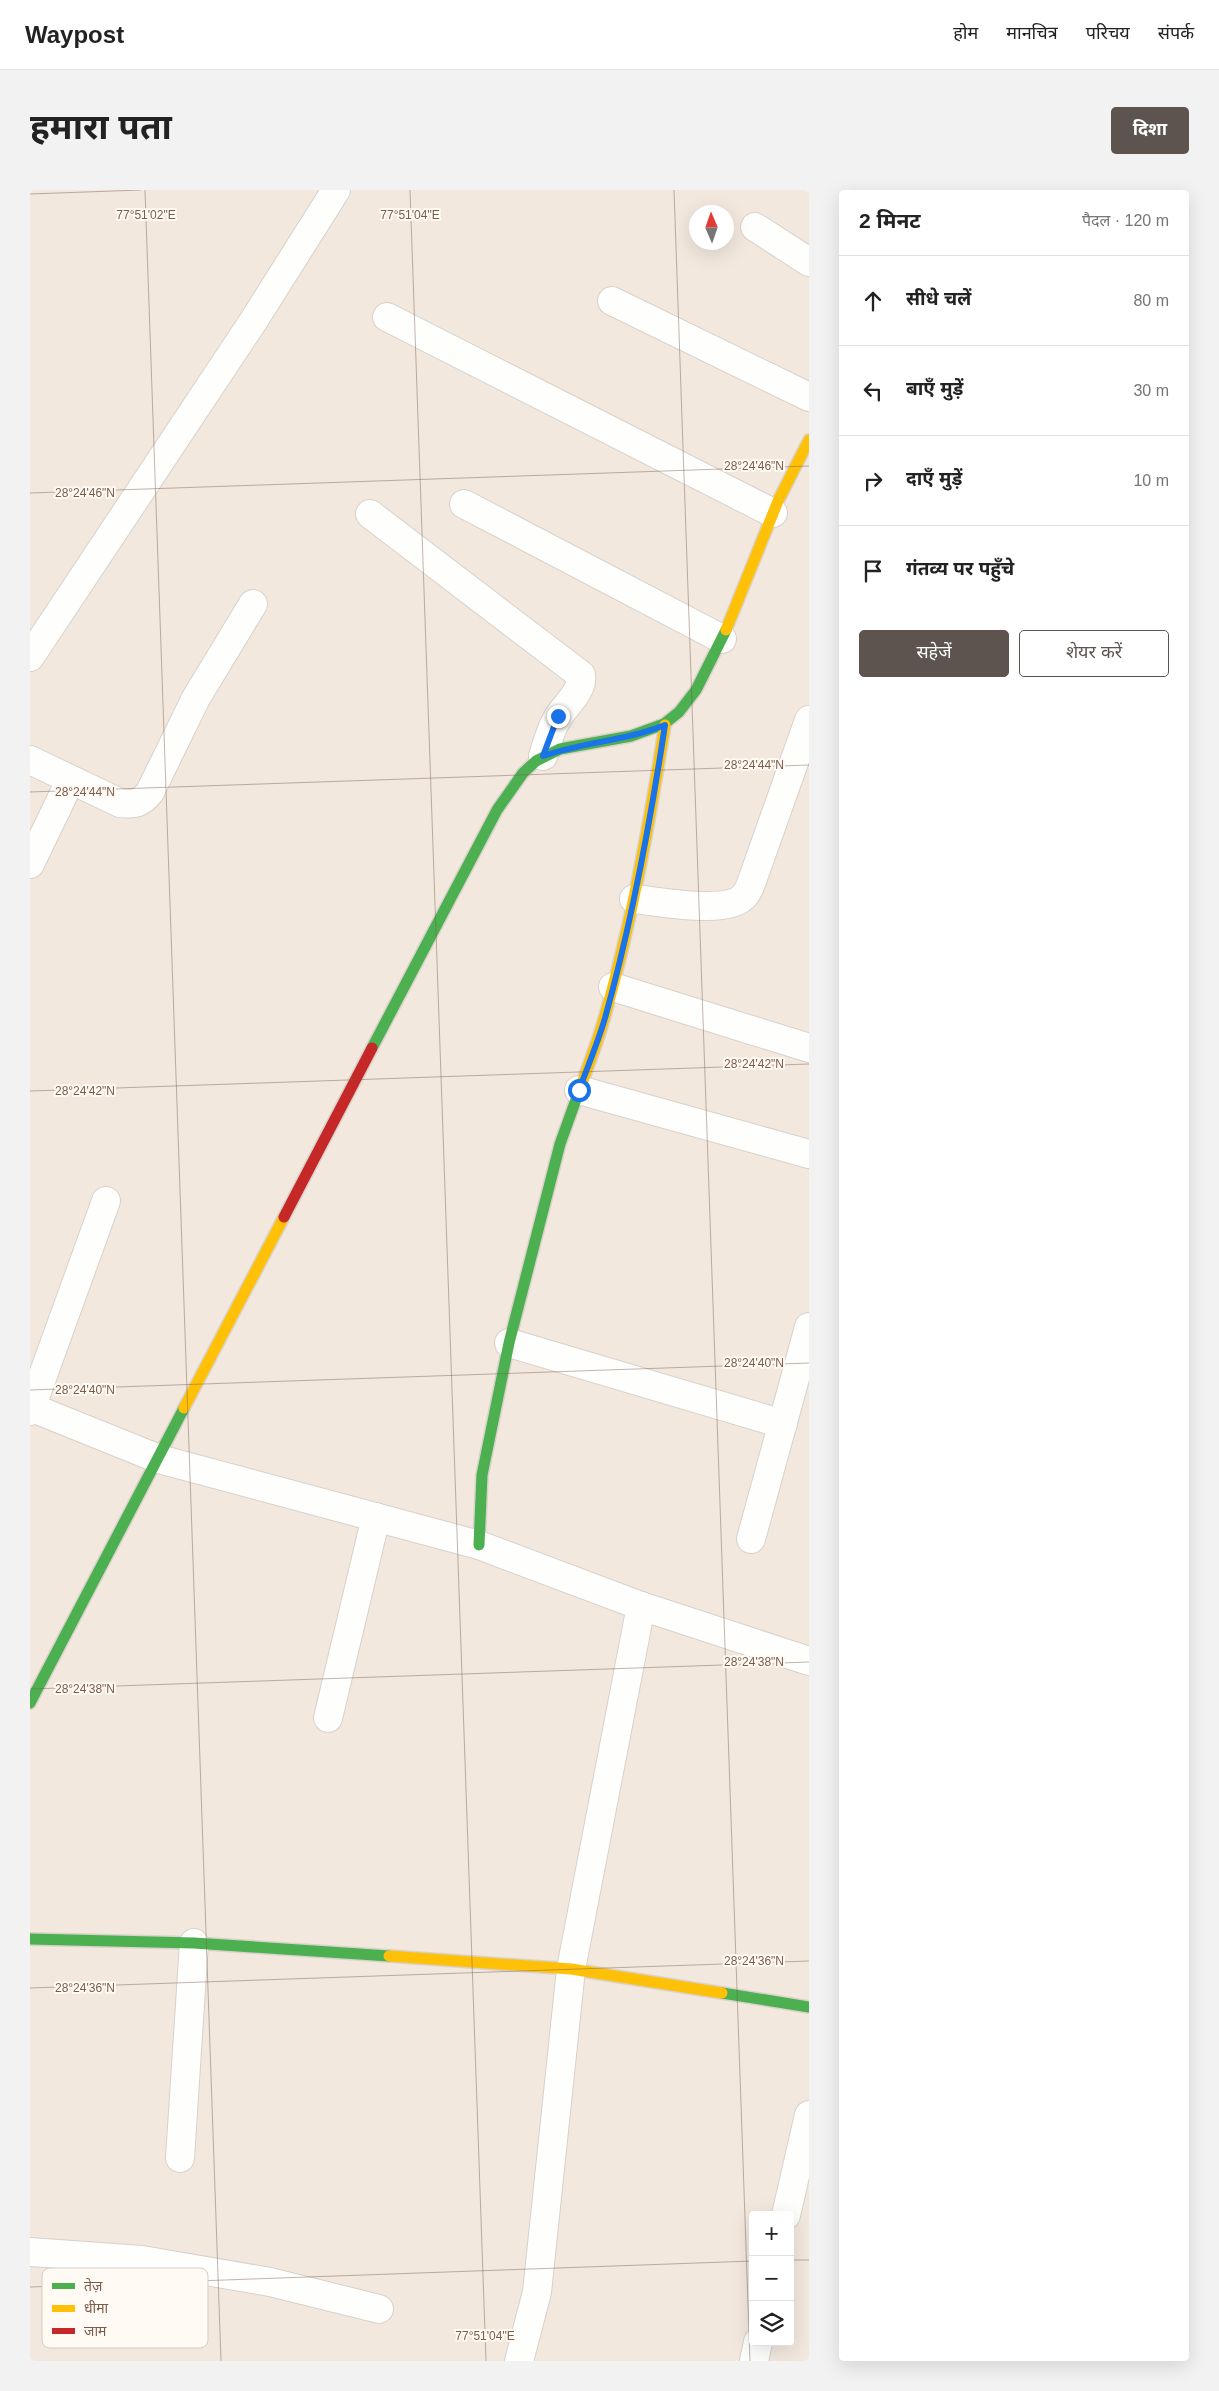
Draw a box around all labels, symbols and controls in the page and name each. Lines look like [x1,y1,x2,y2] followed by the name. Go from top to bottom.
[25,21,124,48] text: Waypost
[953,23,978,43] text: होम
[1006,23,1058,43] text: मानचित्र
[1086,23,1130,43] text: परिचय
[1158,23,1194,43] text: संपर्क
[30,107,172,146] text: हमारा पता
[1111,107,1189,154] button: दिशा
[689,205,734,250] north arrow
[116,208,176,222] text: 77°51'02"E
[380,208,440,222] text: 77°51'04"E
[859,209,921,232] text: 2 मिनट
[1082,212,1169,229] text: पैदल · 120 m
[859,287,887,315] icon: ahead
[906,288,971,309] text: सीधे चलें
[1133,292,1169,309] text: 80 m
[859,377,887,405] icon: left
[906,378,963,399] text: बाएँ मुड़ें
[1133,382,1169,399] text: 30 m
[724,459,784,473] text: 28°24'46"N
[859,467,887,495] icon: right
[906,468,962,489] text: दाएँ मुड़ें
[1133,472,1169,489] text: 10 m
[55,486,115,500] text: 28°24'46"N
[859,557,887,585] icon: arrive
[906,558,1014,579] text: गंतव्य पर पहुँचे
[859,630,1009,677] button: सहेजें
[1019,630,1169,677] button: शेयर करें
[547,705,570,728] route end
[724,758,784,772] text: 28°24'44"N
[55,785,115,799] text: 28°24'44"N
[724,1057,784,1071] text: 28°24'42"N
[568,1079,591,1102] route start
[55,1084,115,1098] text: 28°24'42"N
[724,1356,784,1370] text: 28°24'40"N
[55,1383,115,1397] text: 28°24'40"N
[724,1655,784,1669] text: 28°24'38"N
[55,1682,115,1696] text: 28°24'38"N
[724,1954,784,1968] text: 28°24'36"N
[55,1981,115,1995] text: 28°24'36"N
[749,2211,794,2346] map controls
[749,2211,794,2256] button: +
[749,2256,794,2301] button: −
[42,2268,208,2348] legend
[84,2277,103,2294] text: तेज़
[84,2300,109,2316] text: धीमा
[749,2301,794,2346] button: layers
[84,2323,107,2339] text: जाम
[455,2329,515,2343] text: 77°51'04"E

